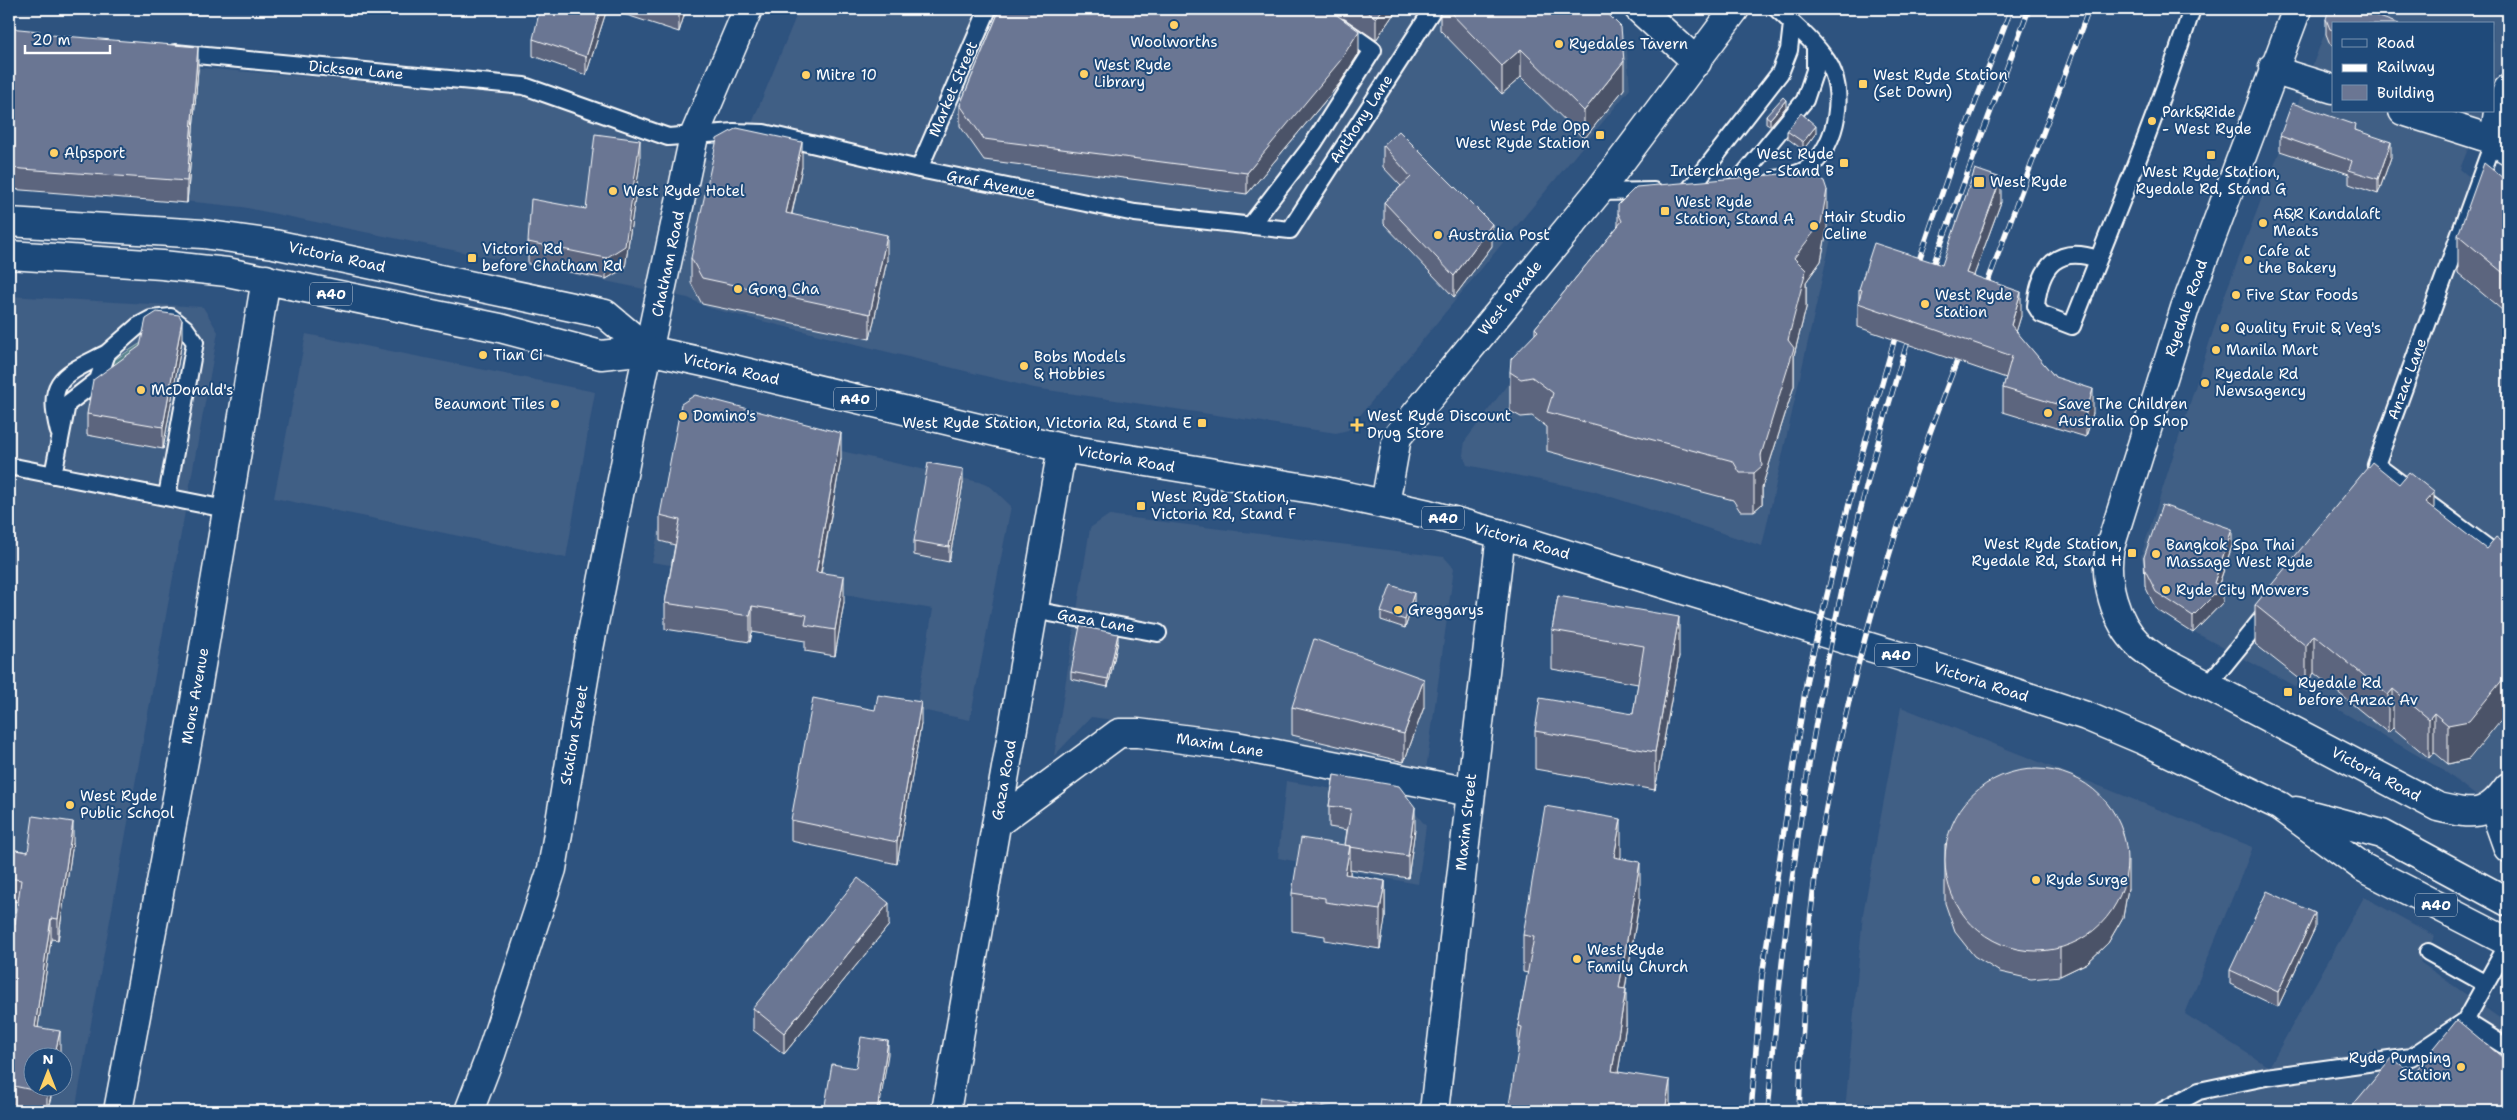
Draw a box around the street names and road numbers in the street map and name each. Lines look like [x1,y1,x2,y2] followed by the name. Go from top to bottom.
[924,38,982,140] street label: Market Street
[308,56,404,84] street label: Dickson Lane
[1325,71,1397,167] street label: Anthony Lane
[945,166,1037,202] street label: Graf Avenue
[647,209,689,319] street label: Chatham Road
[287,237,388,277] street label: Victoria Road
[1474,256,1546,340] street label: West Parade
[2160,256,2212,359] street label: Ryedale Road
[310,282,352,306] road number: A40
[2383,335,2431,423] street label: Anzac Lane
[681,348,782,390] street label: Victoria Road
[834,388,876,410] road number: A40
[1076,441,1177,478] street label: Victoria Road
[1422,506,1464,530] road number: A40
[1472,518,1573,564] street label: Victoria Road
[1056,604,1136,638] street label: Gaza Lane
[1875,644,1917,666] road number: A40
[177,646,213,746] street label: Mons Avenue
[1931,657,2032,707] street label: Victoria Road
[555,683,593,787] street label: Station Street
[1175,728,1265,762] street label: Maxim Lane
[987,738,1021,822] street label: Gaza Road
[2328,742,2425,806] street label: Victoria Road
[1451,772,1481,872] street label: Maxim Street
[2415,894,2457,916] road number: A40

